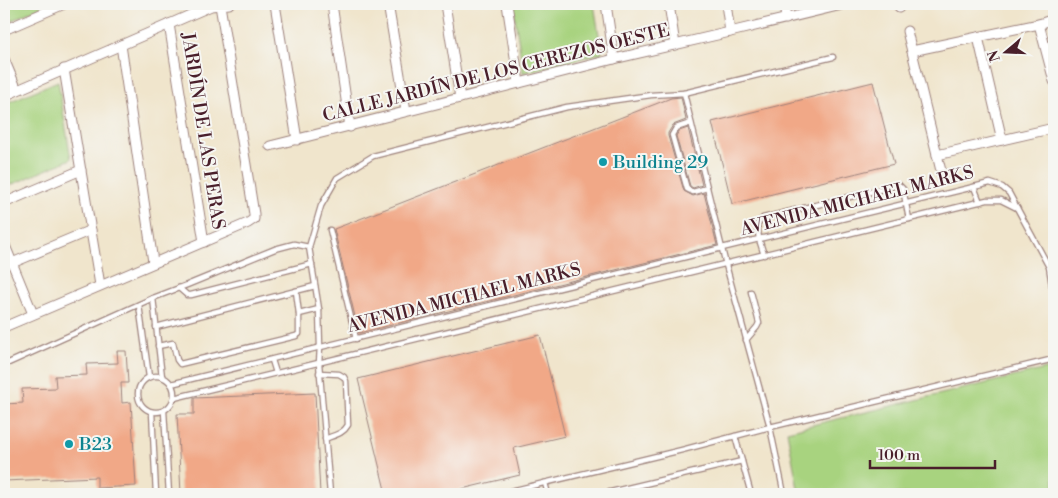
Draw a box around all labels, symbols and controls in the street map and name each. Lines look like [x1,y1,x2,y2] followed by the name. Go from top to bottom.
[320,19,672,127] street label: CALLE JARDÍN DE LOS CEREZOS OESTE
[980,28,1030,78] north arrow
[176,30,230,231] street label: JARDÍN DE LAS PERAS
[984,48,1005,64] text: N
[612,151,708,174] place label: Building 29
[597,156,609,168] marker: Building 29
[737,161,976,241] street label: AVENIDA MICHAEL MARKS
[344,258,583,338] street label: AVENIDA MICHAEL MARKS
[78,433,112,456] place label: B23
[63,438,75,450] marker: B23
[870,438,996,470] scale bar
[878,446,920,465] text: 100 m

